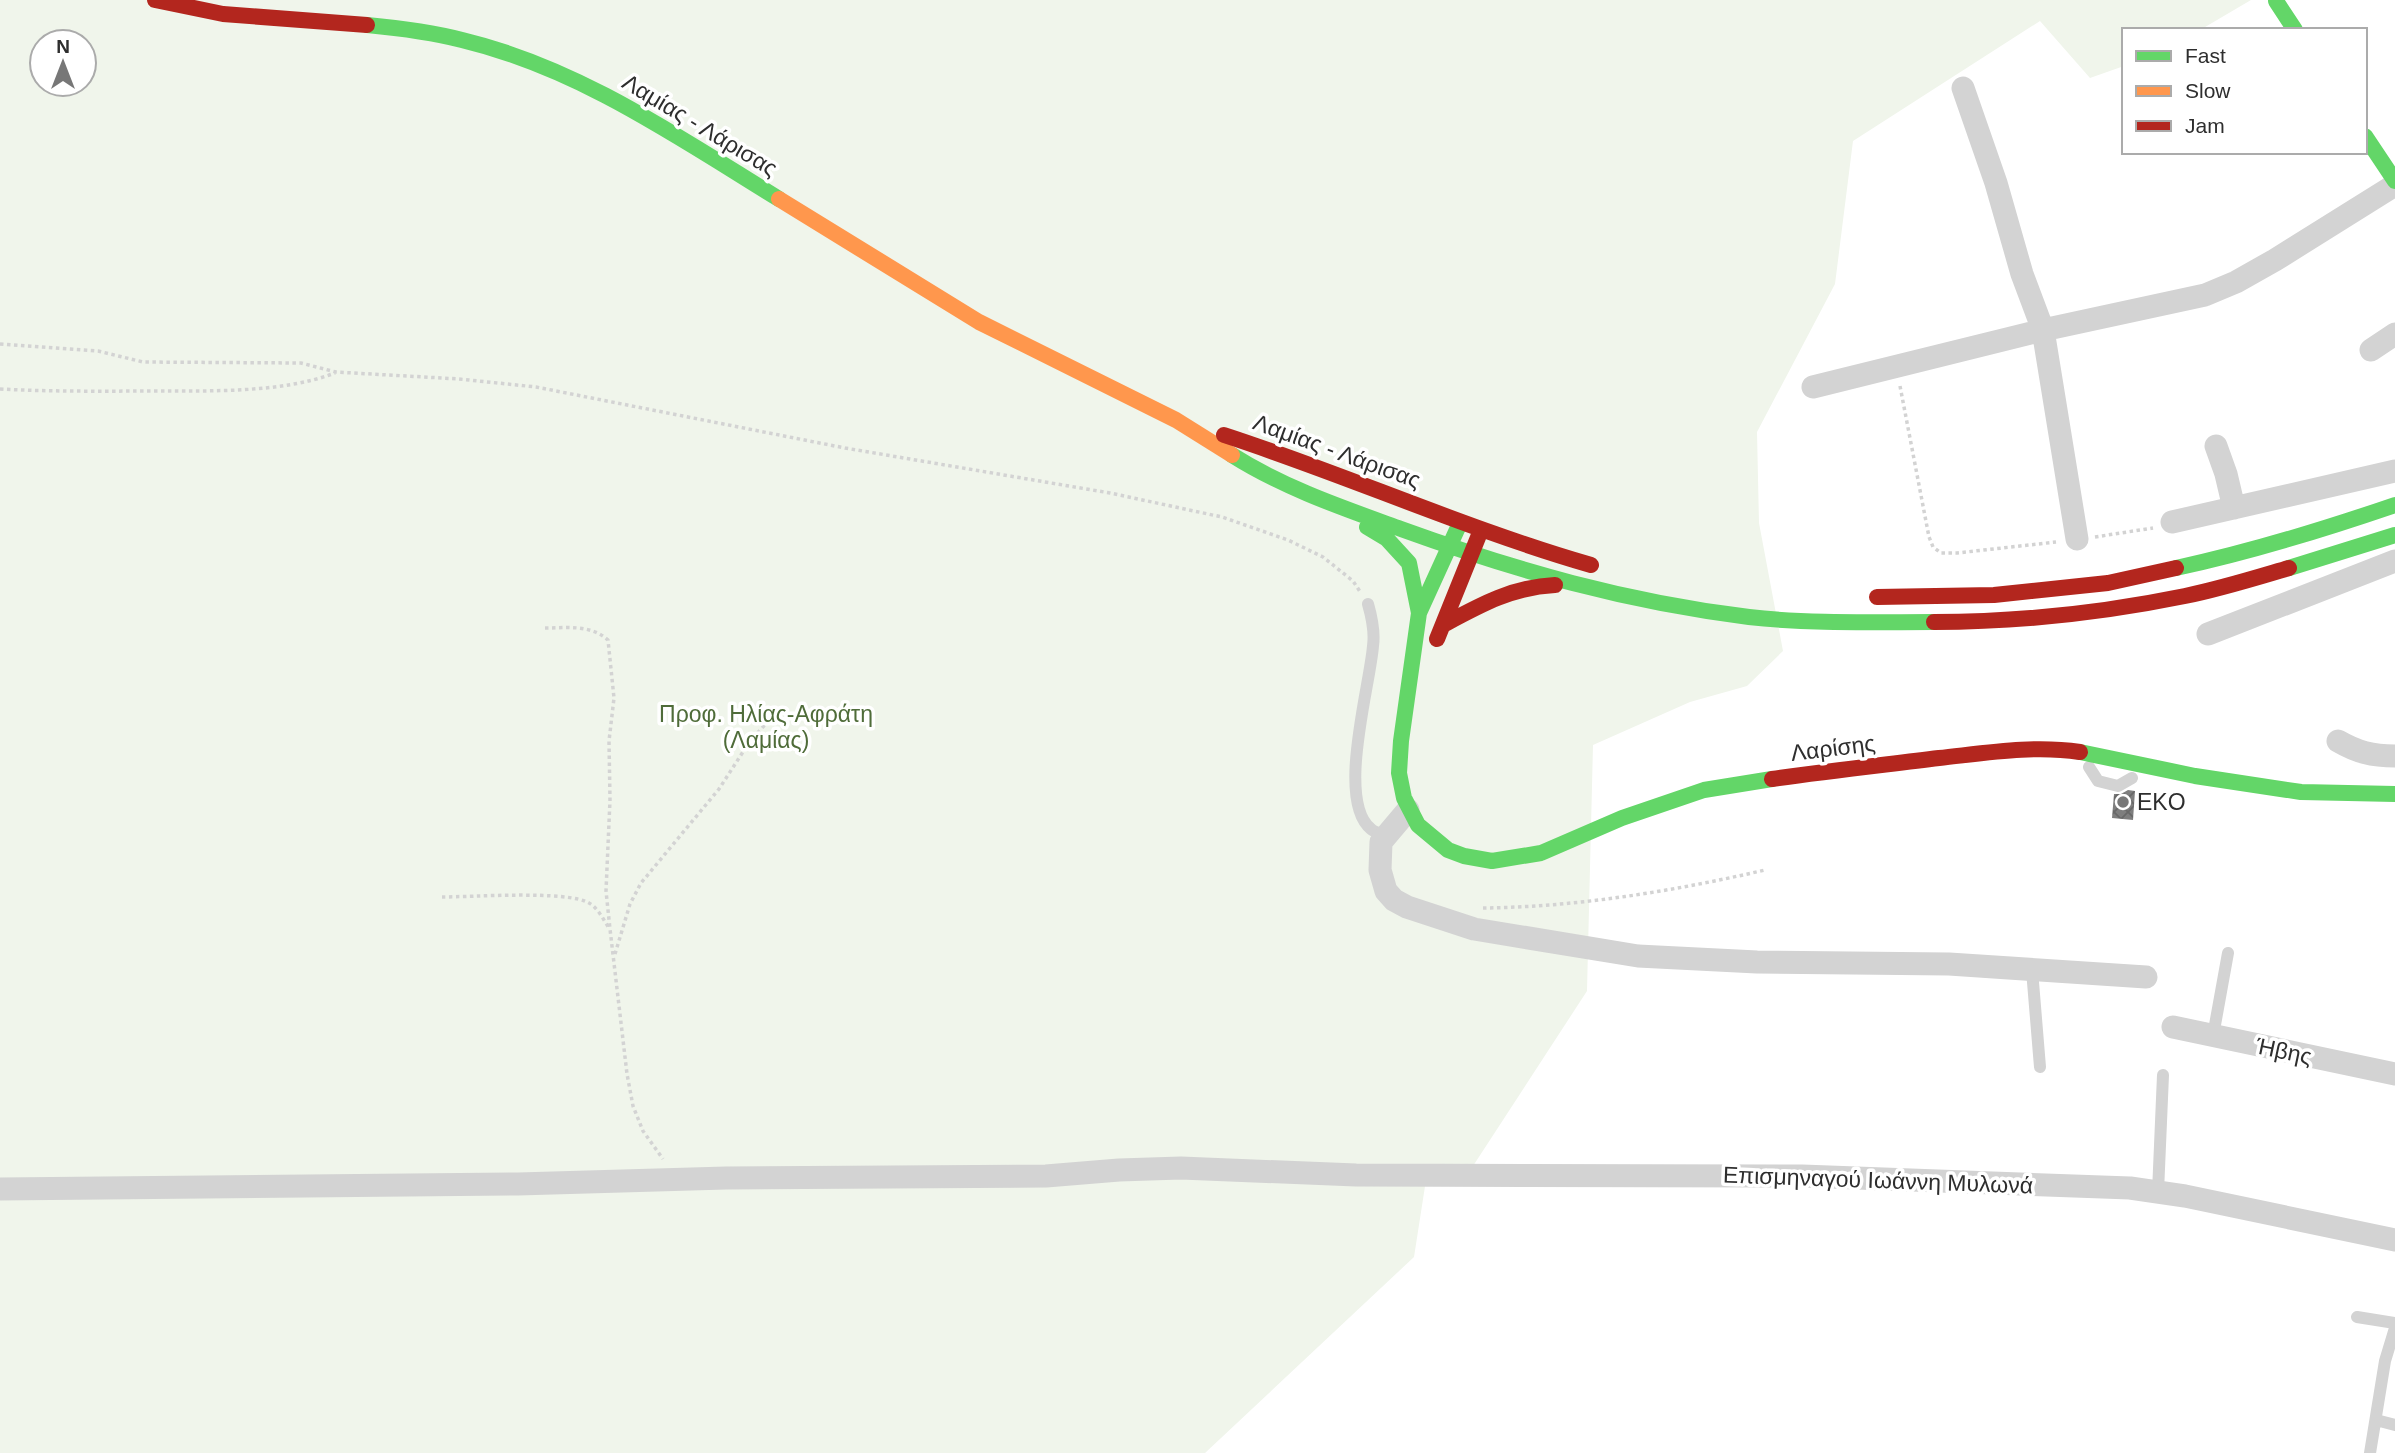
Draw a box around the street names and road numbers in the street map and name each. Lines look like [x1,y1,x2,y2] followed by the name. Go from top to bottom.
[618,69,782,181] street label: Λαμίας - Λάρισας
[1250,409,1424,493] street label: Λαμίας - Λάρισας
[1789,730,1877,766] street label: Λαρίσης
[2253,1032,2314,1070] street label: Ήβης
[1723,1162,2033,1198] street label: Επισμηναγού Ιωάννη Μυλωνά

